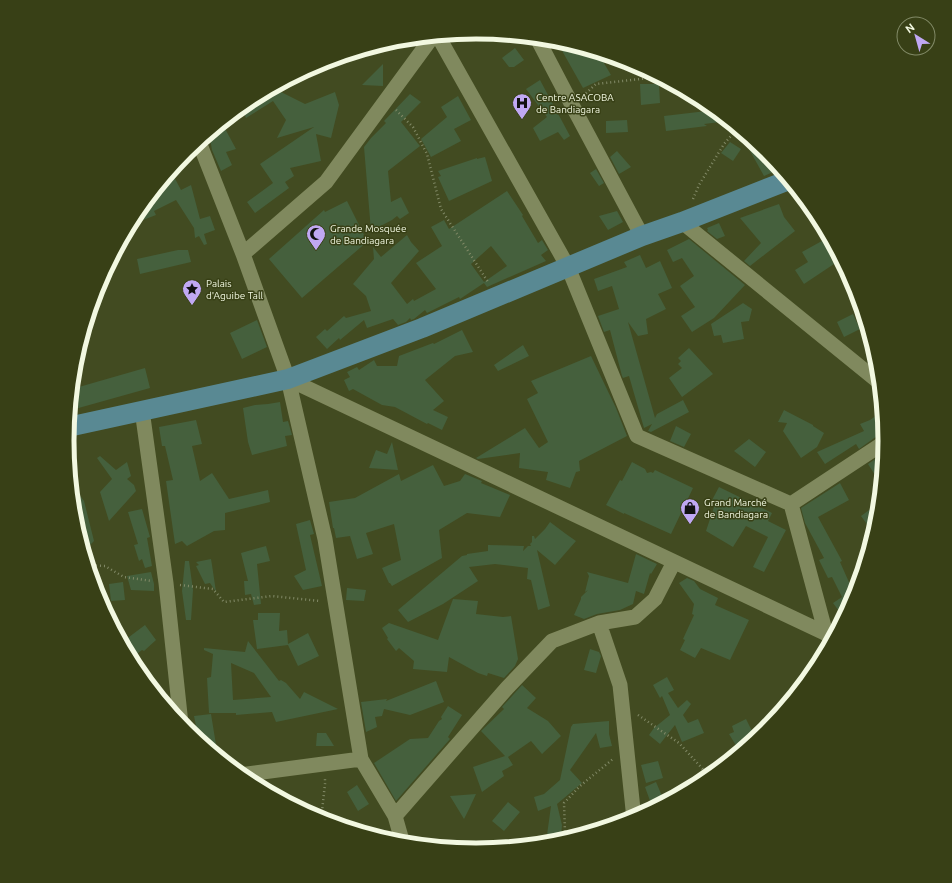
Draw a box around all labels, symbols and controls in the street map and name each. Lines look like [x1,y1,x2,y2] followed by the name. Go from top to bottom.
[896,16,936,56] north arrow
[903,21,917,35] text: N
[511,92,533,120] hospital icon: Centre ASACOBA de Bandiagara
[536,92,614,115] place label: Centre ASACOBA de Bandiagara
[305,223,327,251] mosque icon: Grande Mosquée de Bandiagara
[330,223,406,246] place label: Grande Mosquée de Bandiagara
[181,278,203,306] place icon: Palais d'Aguibe Tall
[206,278,264,301] place label: Palais d'Aguibe Tall
[679,497,701,525] shop icon: Grand Marché de Bandiagara
[704,497,768,520] place label: Grand Marché de Bandiagara

